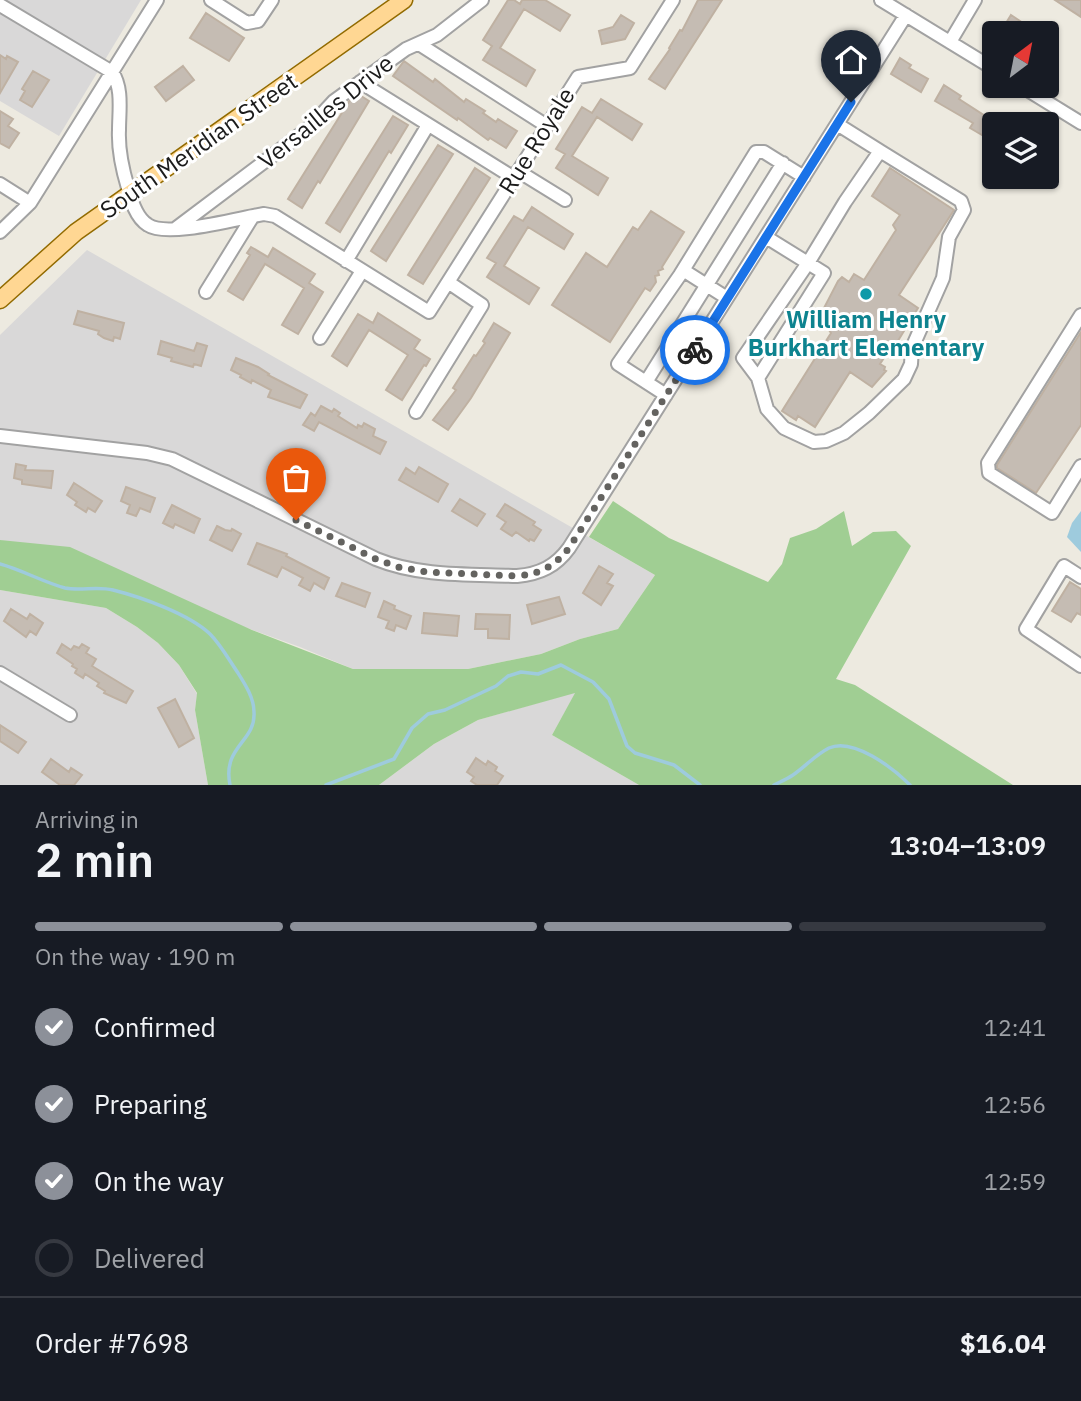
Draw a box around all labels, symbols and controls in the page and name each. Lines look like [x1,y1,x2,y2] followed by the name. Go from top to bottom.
[982,21,1059,98] north arrow
[982,21,1059,189] map controls
[821,30,881,102] pin
[832,41,870,79] icon: home
[251,47,400,176] street label: Versailles Drive
[93,65,303,225] street label: South Meridian Street
[491,81,582,200] street label: Rue Royale
[982,112,1059,189] button: layers
[858,286,874,302] marker: William Henry Burkhart Elementary
[748,303,984,363] place label: William Henry Burkhart Elementary
[660,315,730,385] courier
[676,331,714,369] icon: bike
[266,448,326,520] pin
[277,459,315,497] icon: bag
[35,804,139,834] text: Arriving in
[889,828,1046,862] text: 13:04–13:09
[35,830,154,890] text: 2 min
[35,941,235,971] text: On the way · 190 m
[35,1008,73,1046] icon: check
[94,1010,216,1044] text: Confirmed
[984,1012,1046,1042] text: 12:41
[35,1085,73,1123] icon: check
[94,1087,207,1121] text: Preparing
[984,1089,1046,1119] text: 12:56
[35,1162,73,1200] icon: check
[94,1164,224,1198] text: On the way
[984,1166,1046,1196] text: 12:59
[94,1241,205,1275] text: Delivered
[35,1326,189,1360] text: Order #7698
[960,1326,1046,1360] text: $16.04

